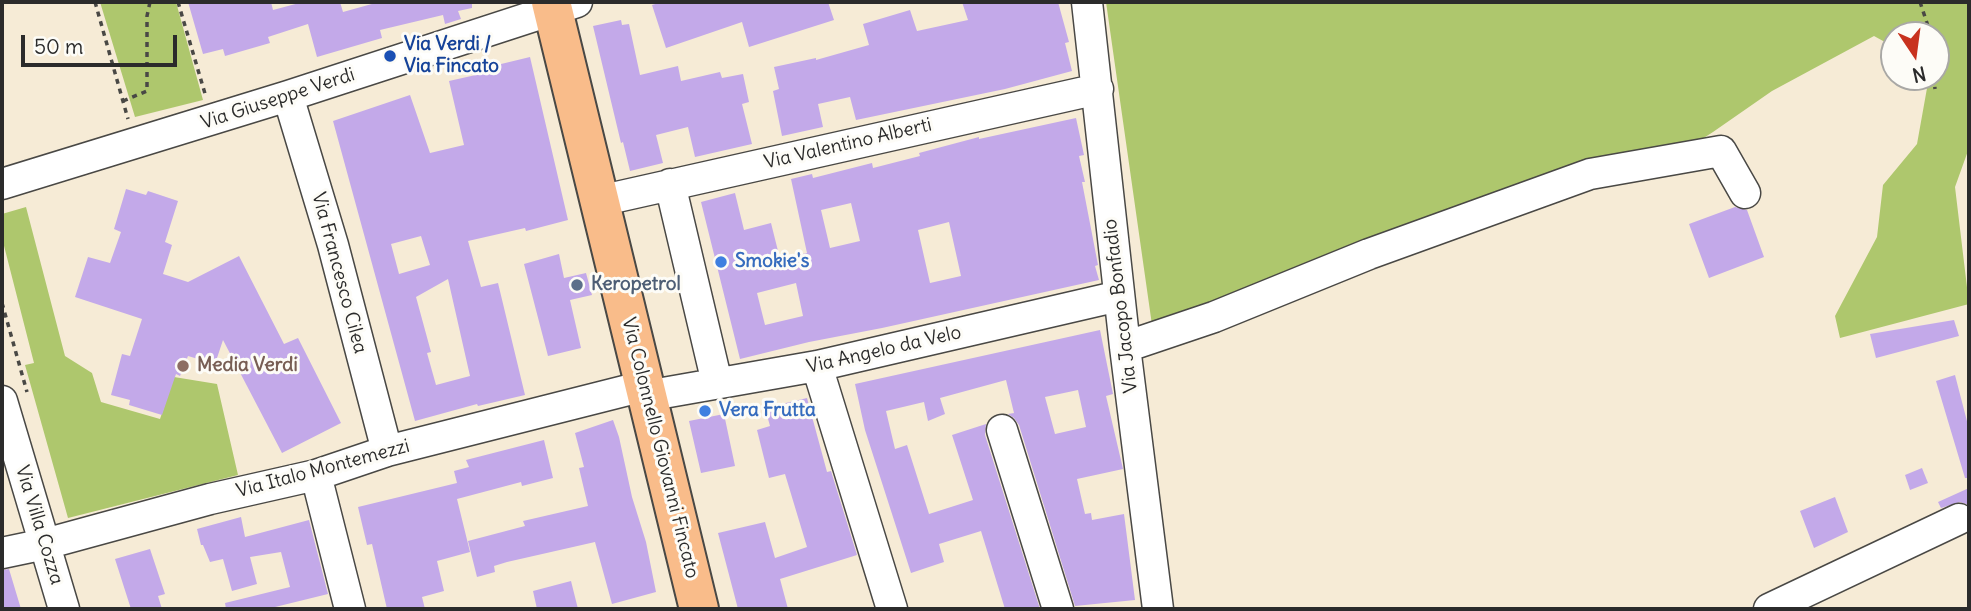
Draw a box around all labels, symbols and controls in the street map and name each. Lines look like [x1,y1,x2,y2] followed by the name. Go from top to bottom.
[24,21,180,65] scale bar
[1880,21,1950,91] north arrow
[34,33,83,60] text: 50 m
[404,34,499,78] place label: Via Verdi / Via Fincato
[382,48,398,64] marker: Via Verdi / Via Fincato
[1910,61,1928,88] text: N
[198,63,358,135] street label: Via Giuseppe Verdi
[762,114,934,174] street label: Via Valentino Alberti
[307,190,371,356] street label: Via Francesco Cilea
[1099,218,1143,394] street label: Via Jacopo Bonfadio
[735,251,809,273] place label: Smokie's
[713,254,729,270] marker: Smokie's
[591,274,681,296] place label: Keropetrol
[569,277,585,293] marker: Keropetrol
[616,315,704,581] street label: Via Colonnello Giovanni Fincato
[805,321,963,379] street label: Via Angelo da Velo
[197,355,298,377] place label: Media Verdi
[175,358,191,374] marker: Media Verdi
[719,400,816,422] place label: Vera Frutta
[697,403,713,419] marker: Vera Frutta
[234,435,412,503] street label: Via Italo Montemezzi
[10,463,68,587] street label: Via Villa Cozza

